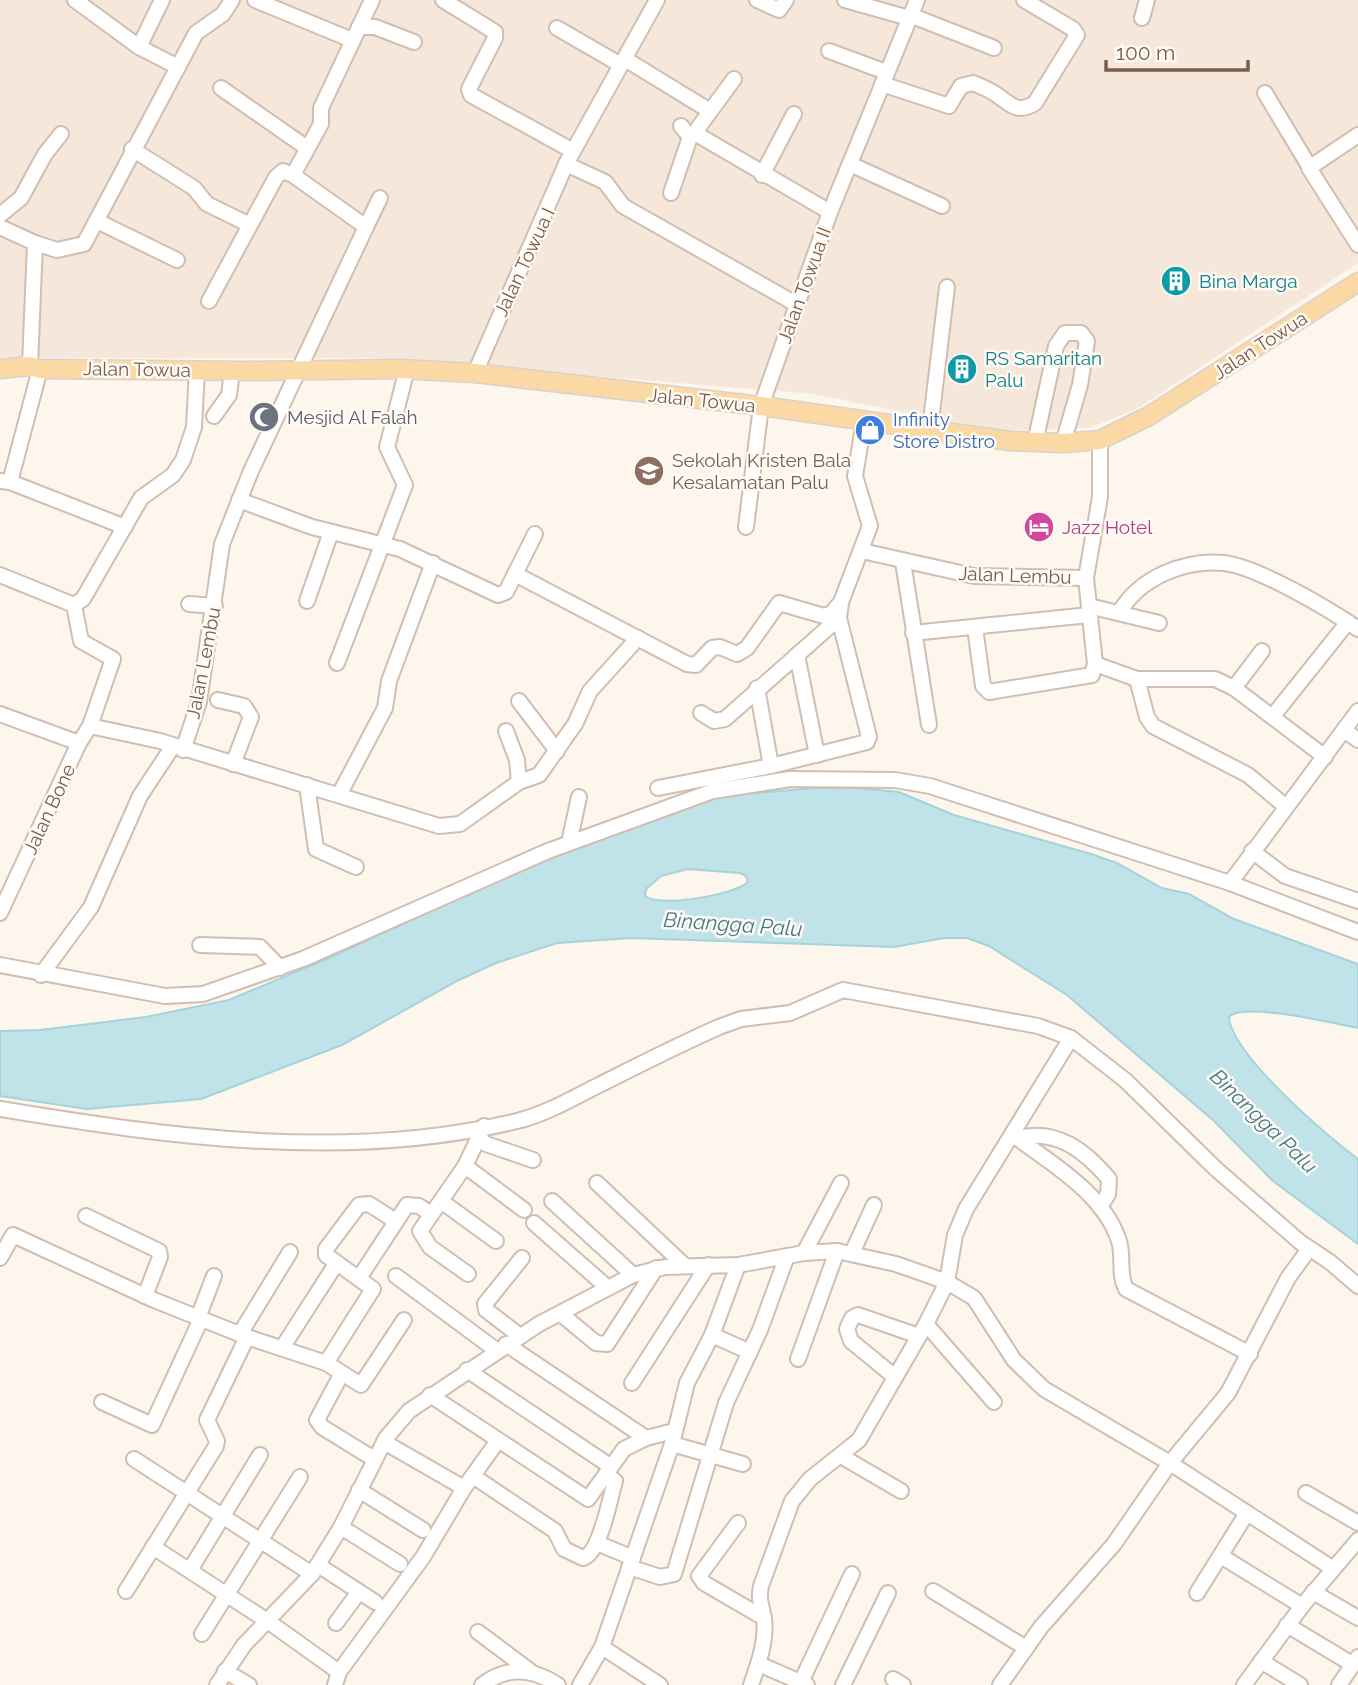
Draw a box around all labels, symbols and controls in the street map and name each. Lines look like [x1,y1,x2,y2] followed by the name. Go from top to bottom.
[1106,28,1248,72] scale bar
[1116,40,1175,65] text: 100 m
[489,204,559,320] street label: Jalan Towua I
[773,224,835,346] street label: Jalan Towua II
[1159,264,1193,298] building icon: Bina Marga
[1199,270,1298,292] place label: Bina Marga
[1209,306,1311,384] street label: Jalan Towua
[985,347,1102,391] place label: RS Samaritan Palu
[945,352,979,386] building icon: RS Samaritan Palu
[83,357,191,381] street label: Jalan Towua
[647,383,757,417] street label: Jalan Towua
[247,400,281,434] mosque icon: Mesjid Al Falah
[287,406,418,428] place label: Mesjid Al Falah
[893,408,995,452] place label: Infinity Store Distro
[853,413,887,447] shop icon: Infinity Store Distro
[672,449,851,493] place label: Sekolah Kristen Bala Kesalamatan Palu
[632,454,666,488] school or university icon: Sekolah Kristen Bala Kesalamatan Palu
[1022,510,1056,544] hotel icon: Jazz Hotel
[1062,516,1153,538] place label: Jazz Hotel
[958,562,1072,588] street label: Jalan Lembu
[181,605,225,721] street label: Jalan Lembu
[19,760,79,858] street label: Jalan Bone
[663,907,803,941] water label: Binangga Palu
[1205,1064,1323,1178] water label: Binangga Palu

